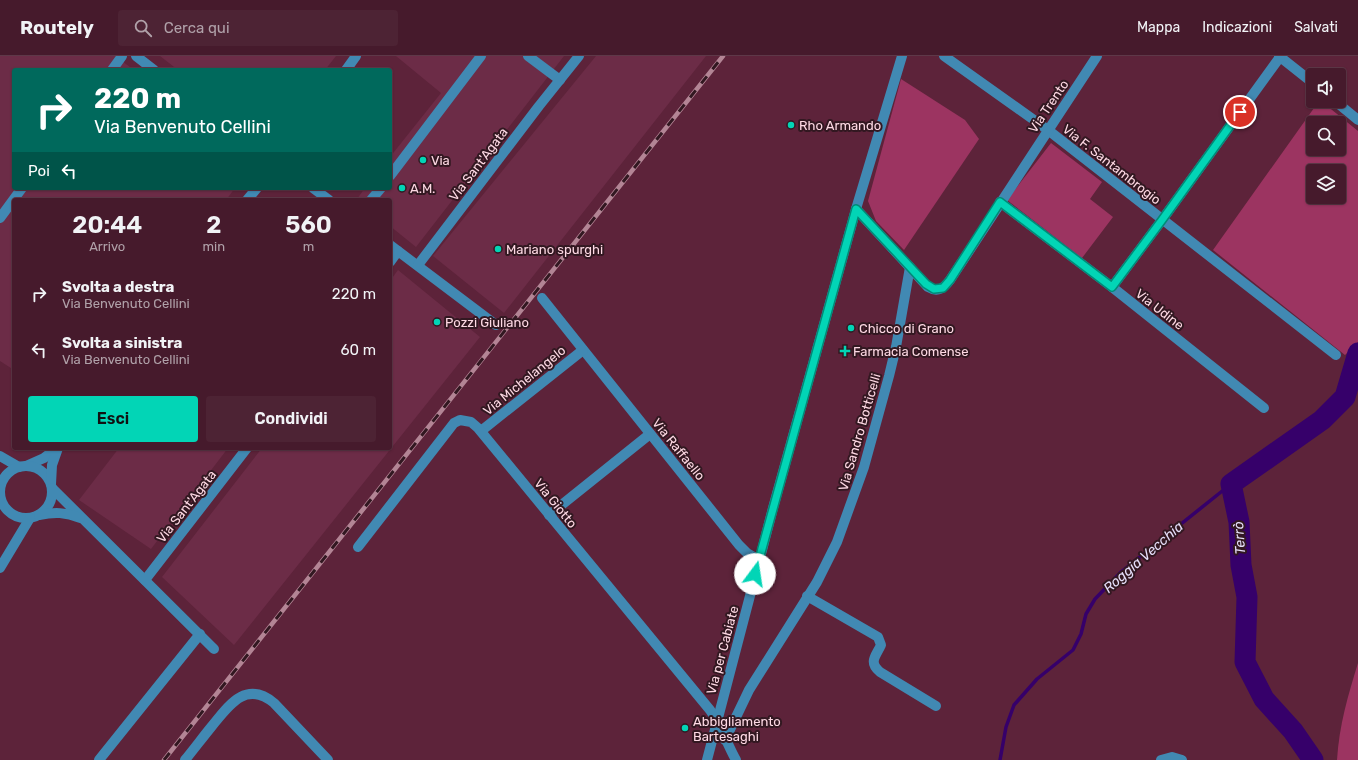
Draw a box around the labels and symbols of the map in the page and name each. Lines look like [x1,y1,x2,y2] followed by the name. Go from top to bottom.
[1025,77,1072,136] street label: Via Trento
[1223,95,1257,129] pin
[799,118,881,133] place label: Rho Armando
[786,120,796,130] marker: Rho Armando
[1059,121,1164,208] street label: Via F. Santambrogio
[446,125,512,204] street label: Via Sant'Agata
[431,153,450,168] place label: Via
[418,155,428,165] marker: Via
[410,181,435,196] place label: A.M.
[397,183,407,193] marker: A.M.
[506,242,603,258] place label: Mariano spurghi
[493,244,503,254] marker: Mariano spurghi
[1133,286,1187,333] street label: Via Udine
[445,315,529,330] place label: Pozzi Giuliano
[432,317,442,327] marker: Pozzi Giuliano
[859,321,954,336] place label: Chicco di Grano
[846,323,856,333] marker: Chicco di Grano
[480,343,569,419] street label: Via Michelangelo
[853,344,969,359] place label: Farmacia Comense
[840,346,850,356] marker: Farmacia Comense
[836,372,883,493] street label: Via Sandro Botticelli
[649,416,708,483] street label: Via Raffaello
[153,467,220,546] street label: Via Sant'Agata
[531,476,580,531] street label: Via Giotto
[1100,518,1187,597] water label: Roggia Vecchia
[1230,521,1249,555] water label: Terrò
[734,553,776,595] position arrow
[703,604,742,696] street label: Via per Cabiate
[693,714,781,745] place label: Abbigliamento Bartesaghi
[680,723,690,733] marker: Abbigliamento Bartesaghi

